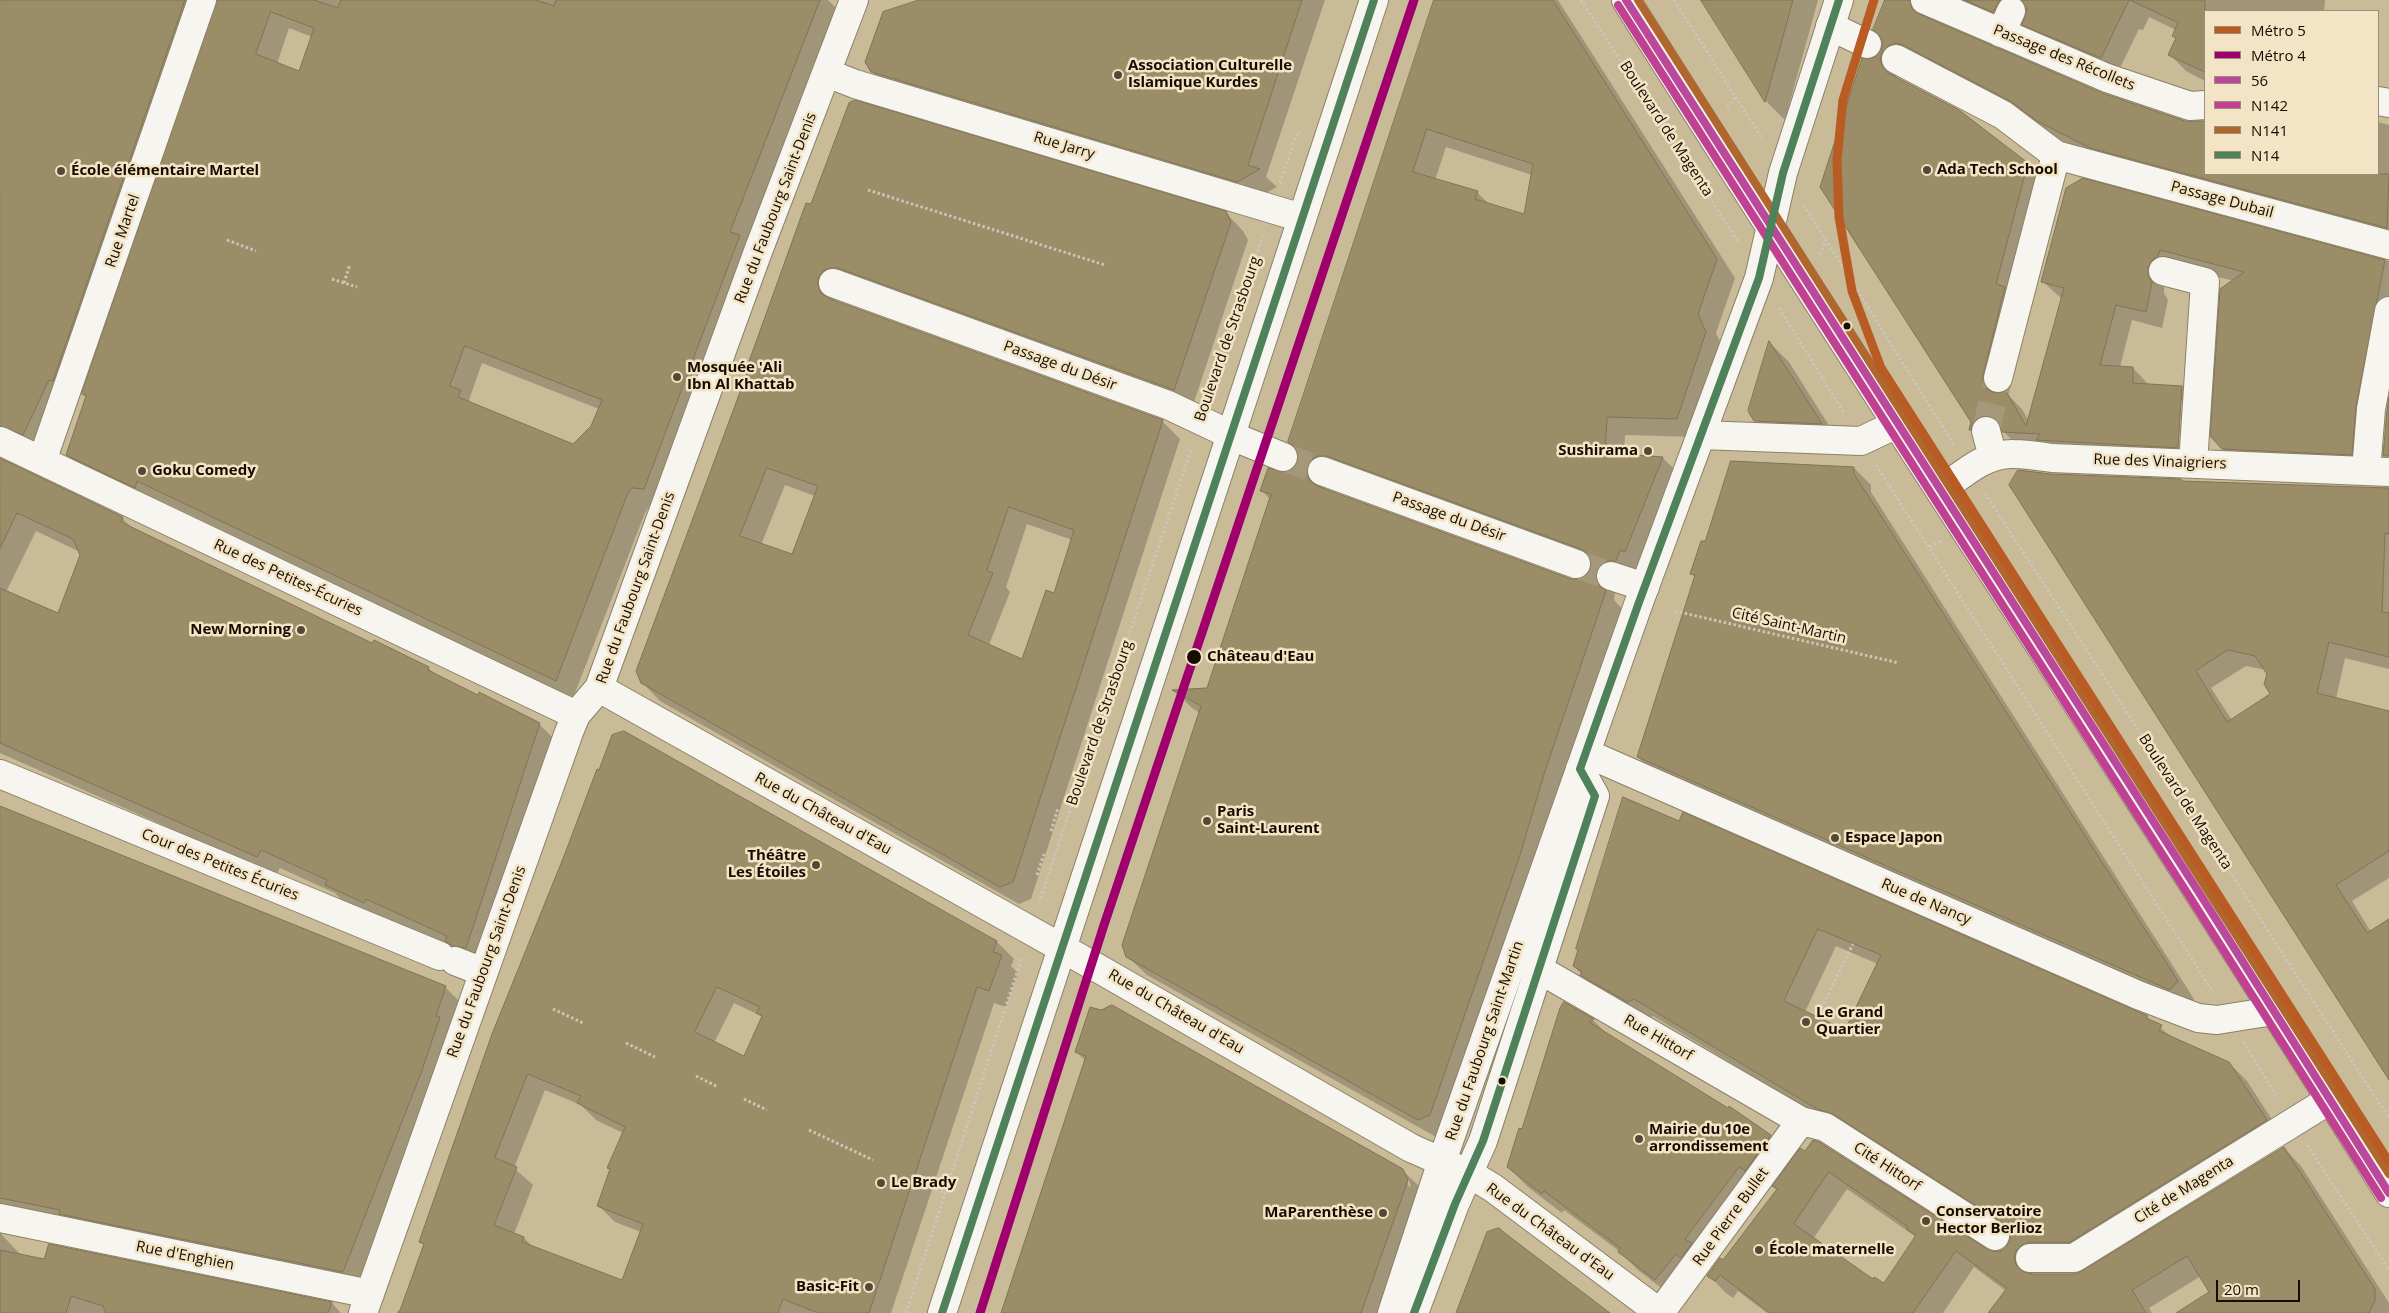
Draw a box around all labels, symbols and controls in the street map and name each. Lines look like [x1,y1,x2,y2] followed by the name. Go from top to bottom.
[2204,10,2379,175] legend
[2251,20,2306,40] text: Métro 5
[1990,21,2138,95] street label: Passage des Récollets
[2251,45,2306,65] text: Métro 4
[1128,57,1292,92] place label: Association Culturelle Islamique Kurdes
[1615,58,1717,200] street label: Boulevard de Magenta
[1112,69,1124,81] marker: Association Culturelle Islamique Kurdes
[2251,70,2268,90] text: 56
[2251,95,2288,115] text: N142
[731,110,821,306] street label: Rue du Faubourg Saint-Denis
[2251,120,2288,140] text: N141
[1031,128,1097,164] street label: Rue Jarry
[2251,145,2279,165] text: N14
[1937,161,2058,179] place label: Ada Tech School
[71,162,259,180] place label: École élémentaire Martel
[1921,164,1933,176] marker: Ada Tech School
[55,165,67,177] marker: École élémentaire Martel
[2169,178,2275,222] street label: Passage Dubail
[102,192,144,270] street label: Rue Martel
[1191,254,1265,424] street label: Boulevard de Strasbourg
[1842,321,1852,331] unlabelled marker
[1001,337,1119,395] street label: Passage du Désir
[687,359,794,394] place label: Mosquée 'Ali Ibn Al Khattab
[671,371,683,383] marker: Mosquée 'Ali Ibn Al Khattab
[1558,442,1638,460] place label: Sushirama
[1642,445,1654,457] marker: Sushirama
[2093,451,2227,473] street label: Rue des Vinaigriers
[152,462,256,480] place label: Goku Comedy
[136,465,148,477] marker: Goku Comedy
[1390,488,1508,546] street label: Passage du Désir
[593,490,679,686] street label: Rue du Faubourg Saint-Denis
[211,536,365,620] street label: Rue des Petites-Écuries
[1730,604,1848,648] street label: Cité Saint-Martin
[190,621,291,639] place label: New Morning
[295,624,307,636] marker: New Morning
[1063,638,1137,808] street label: Boulevard de Strasbourg
[1185,648,1203,666] marker: Château d'Eau
[1207,648,1314,666] place label: Château d'Eau
[2134,731,2236,873] street label: Boulevard de Magenta
[751,769,895,859] street label: Rue du Château d'Eau
[1217,803,1320,838] place label: Paris Saint-Laurent
[1201,815,1213,827] marker: Paris Saint-Laurent
[139,825,301,905] street label: Cour des Petites Écuries
[1845,829,1943,847] place label: Espace Japon
[1829,832,1841,844] marker: Espace Japon
[728,847,806,882] place label: Théâtre Les Étoiles
[810,859,822,871] marker: Théâtre Les Étoiles
[444,864,530,1060] street label: Rue du Faubourg Saint-Denis
[1878,875,1974,929] street label: Rue de Nancy
[1442,939,1528,1143] street label: Rue du Faubourg Saint-Martin
[1105,966,1247,1058] street label: Rue du Château d'Eau
[1816,1004,1883,1039] place label: Le Grand Quartier
[1620,1011,1696,1065] street label: Rue Hittorf
[1800,1016,1812,1028] marker: Le Grand Quartier
[1497,1076,1507,1086] unlabelled marker
[1649,1121,1769,1156] place label: Mairie du 10e arrondissement
[1633,1133,1645,1145] marker: Mairie du 10e arrondissement
[1850,1139,1924,1195] street label: Cité Hittorf
[2131,1152,2237,1228] street label: Cité de Magenta
[1689,1164,1773,1270] street label: Rue Pierre Bullet
[891,1174,956,1192] place label: Le Brady
[875,1177,887,1189] marker: Le Brady
[1483,1180,1617,1284] street label: Rue du Château d'Eau
[1936,1203,2042,1238] place label: Conservatoire Hector Berlioz
[1264,1204,1373,1222] place label: MaParenthèse
[1377,1207,1389,1219] marker: MaParenthèse
[1920,1215,1932,1227] marker: Conservatoire Hector Berlioz
[134,1238,236,1274] street label: Rue d'Enghien
[1769,1241,1894,1259] place label: École maternelle
[1753,1244,1765,1256] marker: École maternelle
[2219,1270,2303,1302] scale bar
[796,1278,859,1296] place label: Basic-Fit
[2224,1279,2259,1299] text: 20 m
[863,1281,875,1293] marker: Basic-Fit

